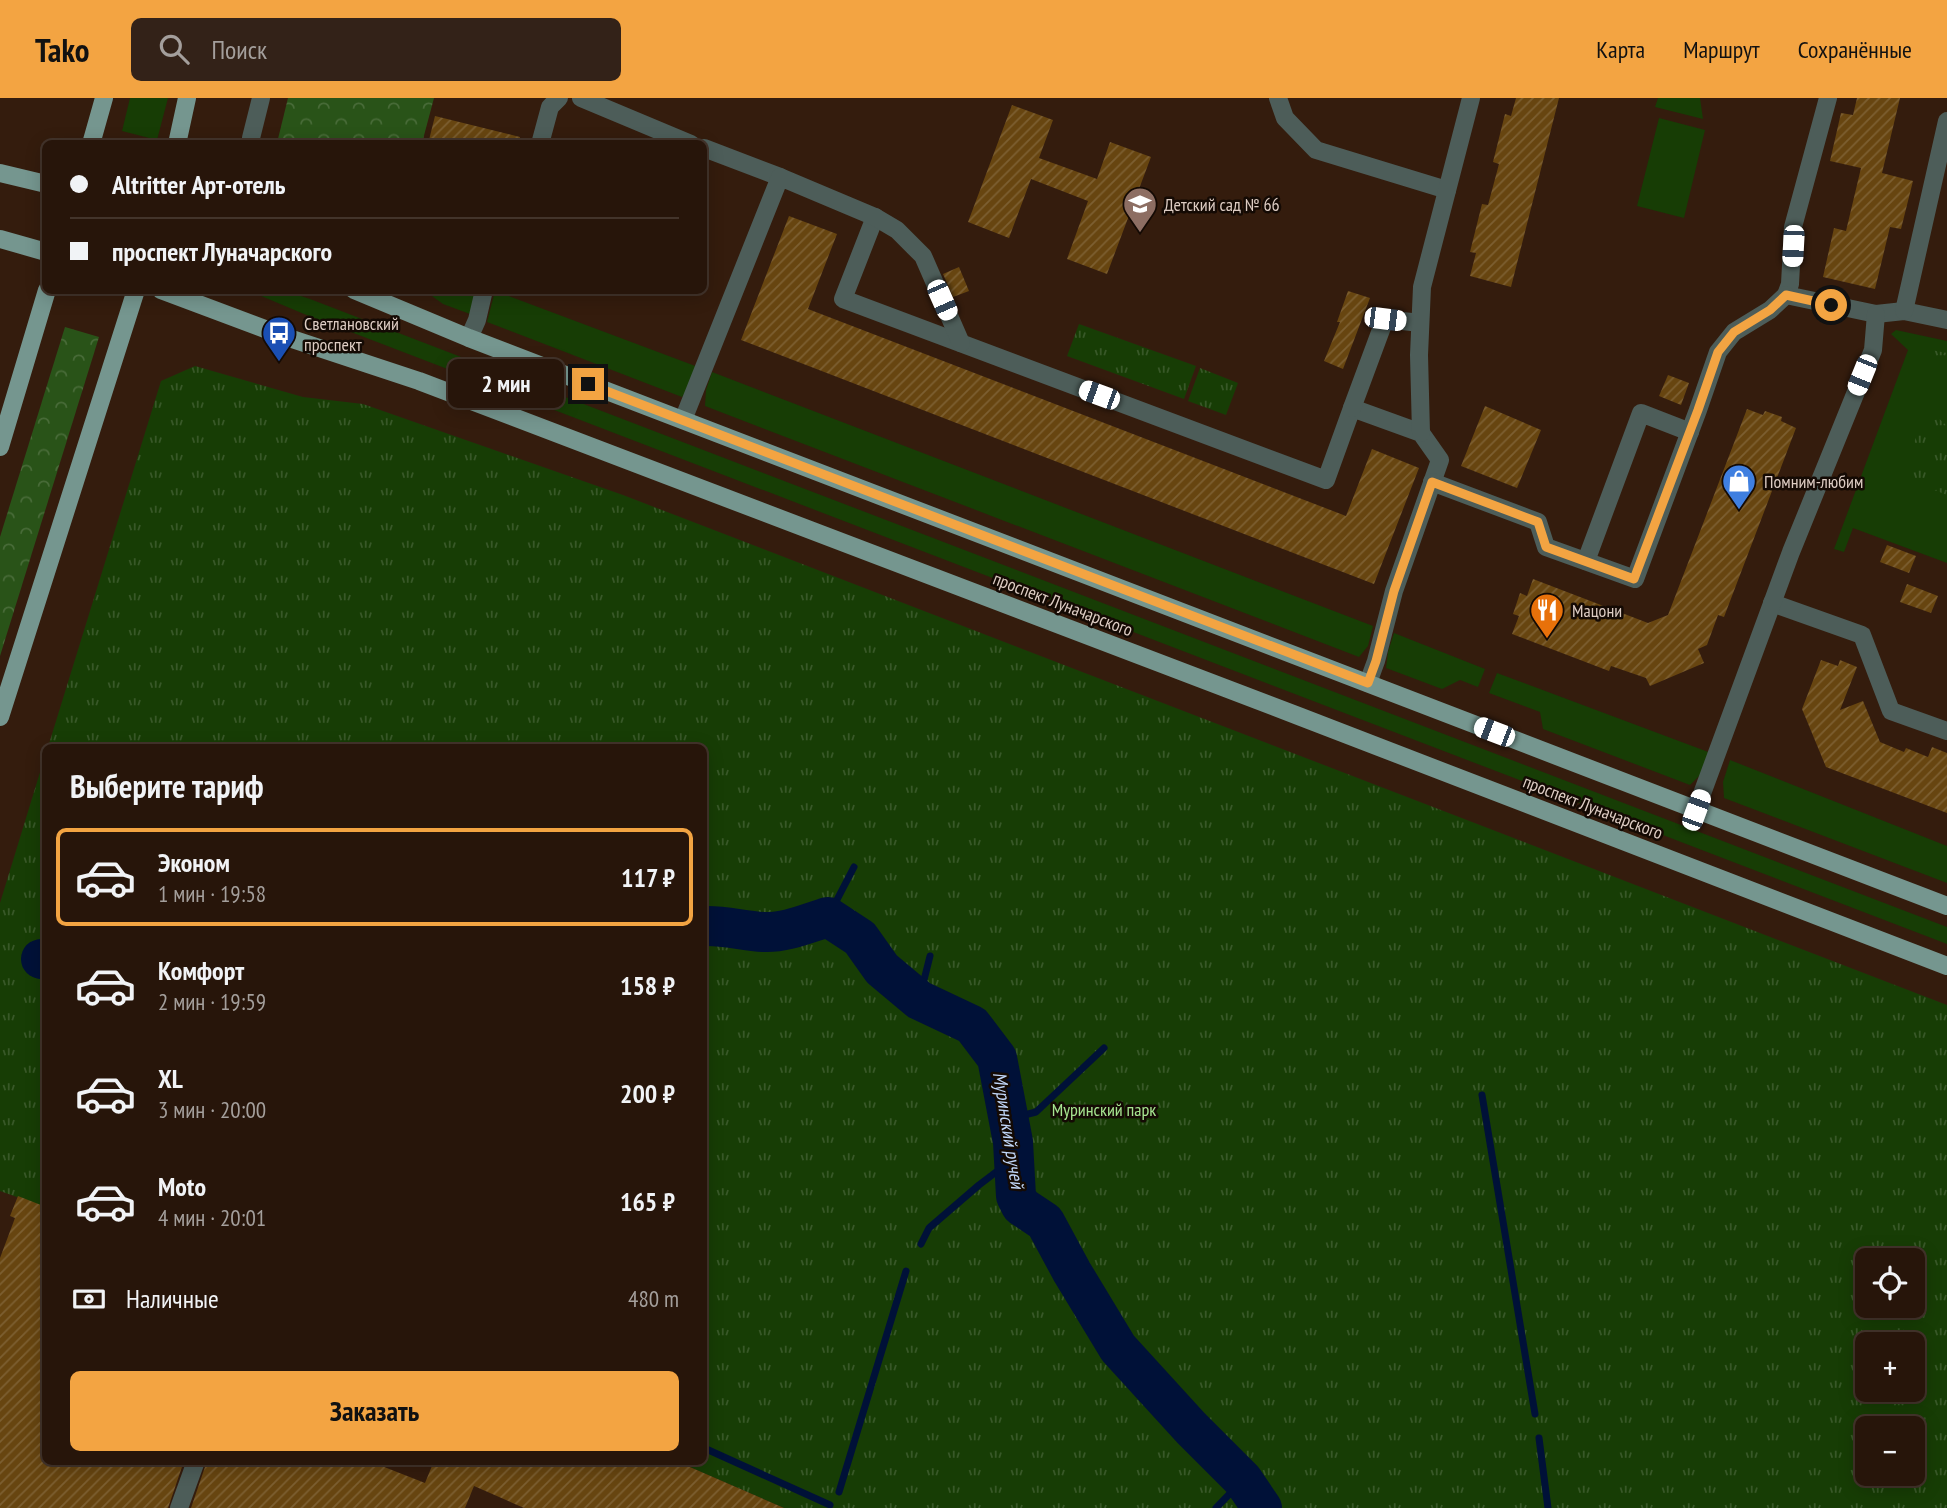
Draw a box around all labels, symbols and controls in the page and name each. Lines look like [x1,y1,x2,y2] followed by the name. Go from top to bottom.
[131,18,621,81] search box
[35,28,89,71] text: Tako
[155,30,193,68] icon: search
[211,33,267,66] text: Поиск
[1596,34,1645,65] text: Карта
[1683,34,1760,65] text: Маршрут
[1798,34,1912,65] text: Сохранённые
[112,168,285,201] text: Altritter Арт-отель
[1121,185,1159,234] school or university icon: Детский сад № 66
[1164,193,1280,216] place label: Детский сад № 66
[1782,224,1805,268] car
[112,235,332,268] text: проспект Луначарского
[924,277,961,323] car
[1815,289,1847,321] route start
[1363,306,1408,332] car
[304,312,399,356] place label: Светлановский проспект
[260,314,298,363] bus stop icon: Светлановский проспект
[1845,352,1880,398] car
[448,360,564,408] callout: 2 мин
[572,368,604,400] route end
[481,369,531,398] text: 2 мин
[1076,378,1123,412] car
[1720,462,1758,511] shop icon: Помним-любим
[1764,470,1863,493] place label: Помним-любим
[990,567,1136,641] street label: проспект Луначарского
[1528,591,1566,640] restaurant icon: Мацони
[1572,599,1622,622] place label: Мацони
[1471,715,1518,749] car
[70,765,264,807] text: Выберите тариф
[1520,770,1666,844] street label: проспект Луначарского
[1679,787,1714,833] car
[74,846,137,909] icon: car
[158,846,230,879] text: Эконом
[621,861,675,894] text: 117 ₽
[158,879,266,908] text: 1 мин · 19:58
[74,954,137,1017] icon: car
[158,954,244,987] text: Комфорт
[620,969,675,1002] text: 158 ₽
[158,987,266,1016] text: 2 мин · 19:59
[74,1062,137,1125] icon: car
[158,1062,183,1095] text: XL
[988,1070,1030,1192] water label: Муринский ручей
[620,1077,675,1110] text: 200 ₽
[158,1095,266,1124] text: 3 мин · 20:00
[1052,1098,1156,1121] park label: Муринский парк
[74,1170,137,1233] icon: car
[158,1170,206,1203] text: Moto
[620,1185,675,1218] text: 165 ₽
[158,1203,266,1232] text: 4 мин · 20:01
[1855,1248,1925,1486] map controls
[1855,1248,1925,1318] button: locate
[70,1280,108,1318] icon: cash
[126,1282,219,1315] text: Наличные
[628,1284,679,1313] text: 480 m
[1855,1332,1925,1402] button: +
[70,1371,679,1451] button: Заказать
[1855,1416,1925,1486] button: −

